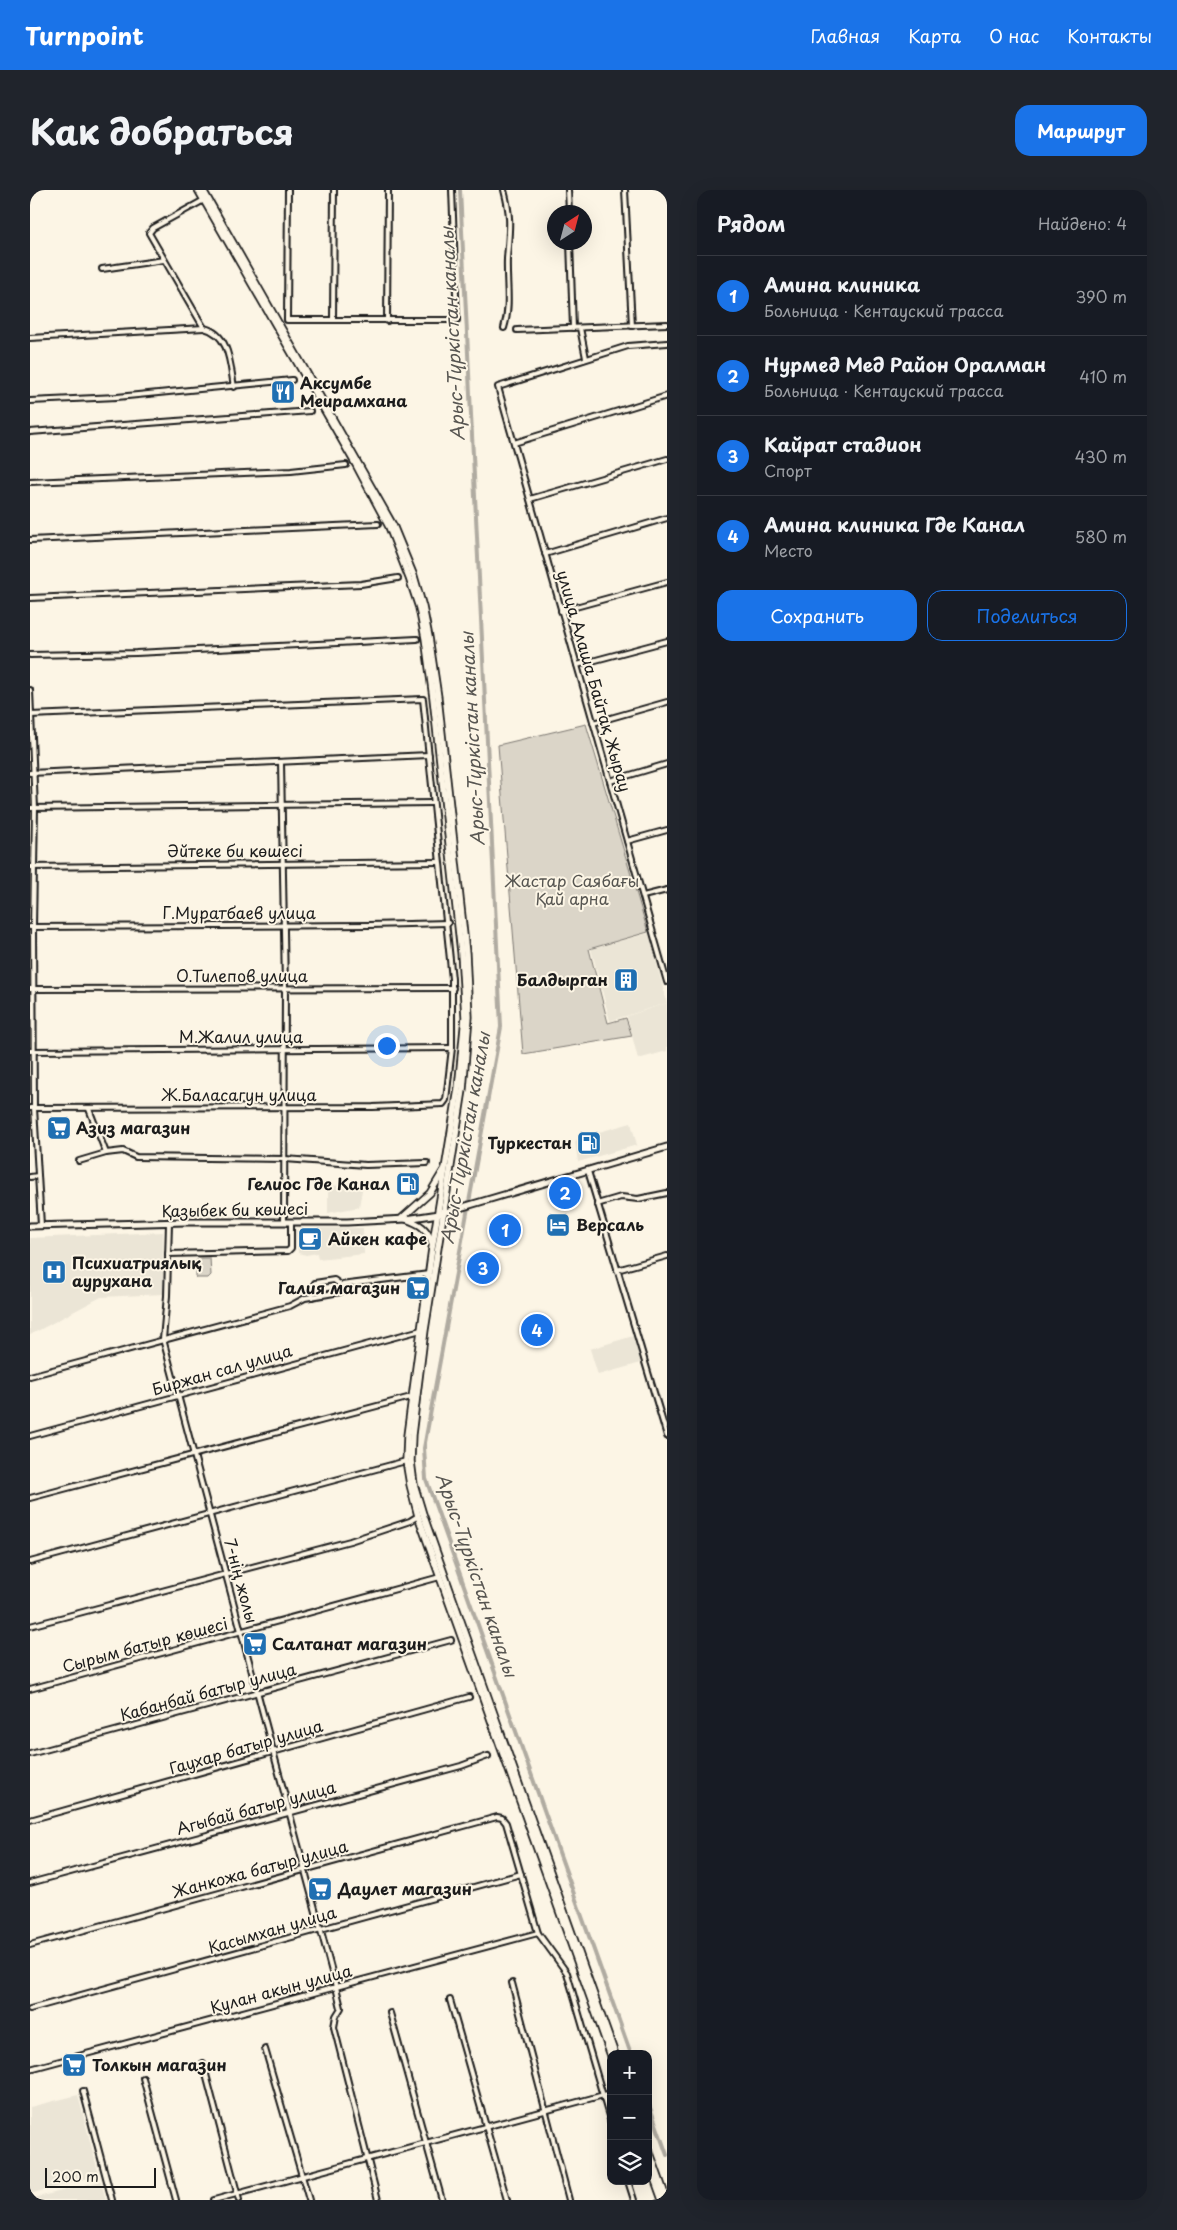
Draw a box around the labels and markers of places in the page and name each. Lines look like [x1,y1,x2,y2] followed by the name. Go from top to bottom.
[300,370,408,412] place label: Аксумбе Меирамхана
[270,379,296,405] restaurant icon: Аксумбе Меирамхана
[517,967,608,991] place label: Балдырган
[613,967,639,993] building icon: Балдырган
[46,1115,72,1141] supermarket icon: Азиз магазин
[76,1115,190,1139] place label: Азиз магазин
[487,1130,572,1154] place label: Туркестан
[576,1130,602,1156] fuel station icon: Туркестан
[247,1171,390,1195] place label: Гелиос Где Канал
[395,1171,421,1197] fuel station icon: Гелиос Где Канал
[549,1174,581,1212] pin: 2
[489,1211,521,1249] pin: 1
[545,1212,571,1238] hotel icon: Версаль
[576,1212,644,1236] place label: Версаль
[297,1226,323,1252] cafe icon: Айкен кафе
[328,1226,428,1250] place label: Айкен кафе
[467,1249,499,1287] pin: 3
[72,1250,202,1292] place label: Психиатриялық аурухана
[41,1259,67,1285] hospital icon: Психиатриялық аурухана
[278,1275,400,1299] place label: Галия магазин
[405,1275,431,1301] supermarket icon: Галия магазин
[521,1311,553,1349] pin: 4
[242,1631,268,1657] supermarket icon: Салтанат магазин
[272,1631,427,1655] place label: Салтанат магазин
[307,1876,333,1902] supermarket icon: Даулет магазин
[337,1876,472,1900] place label: Даулет магазин
[61,2052,87,2078] supermarket icon: Толкын магазин
[92,2052,226,2076] place label: Толкын магазин

